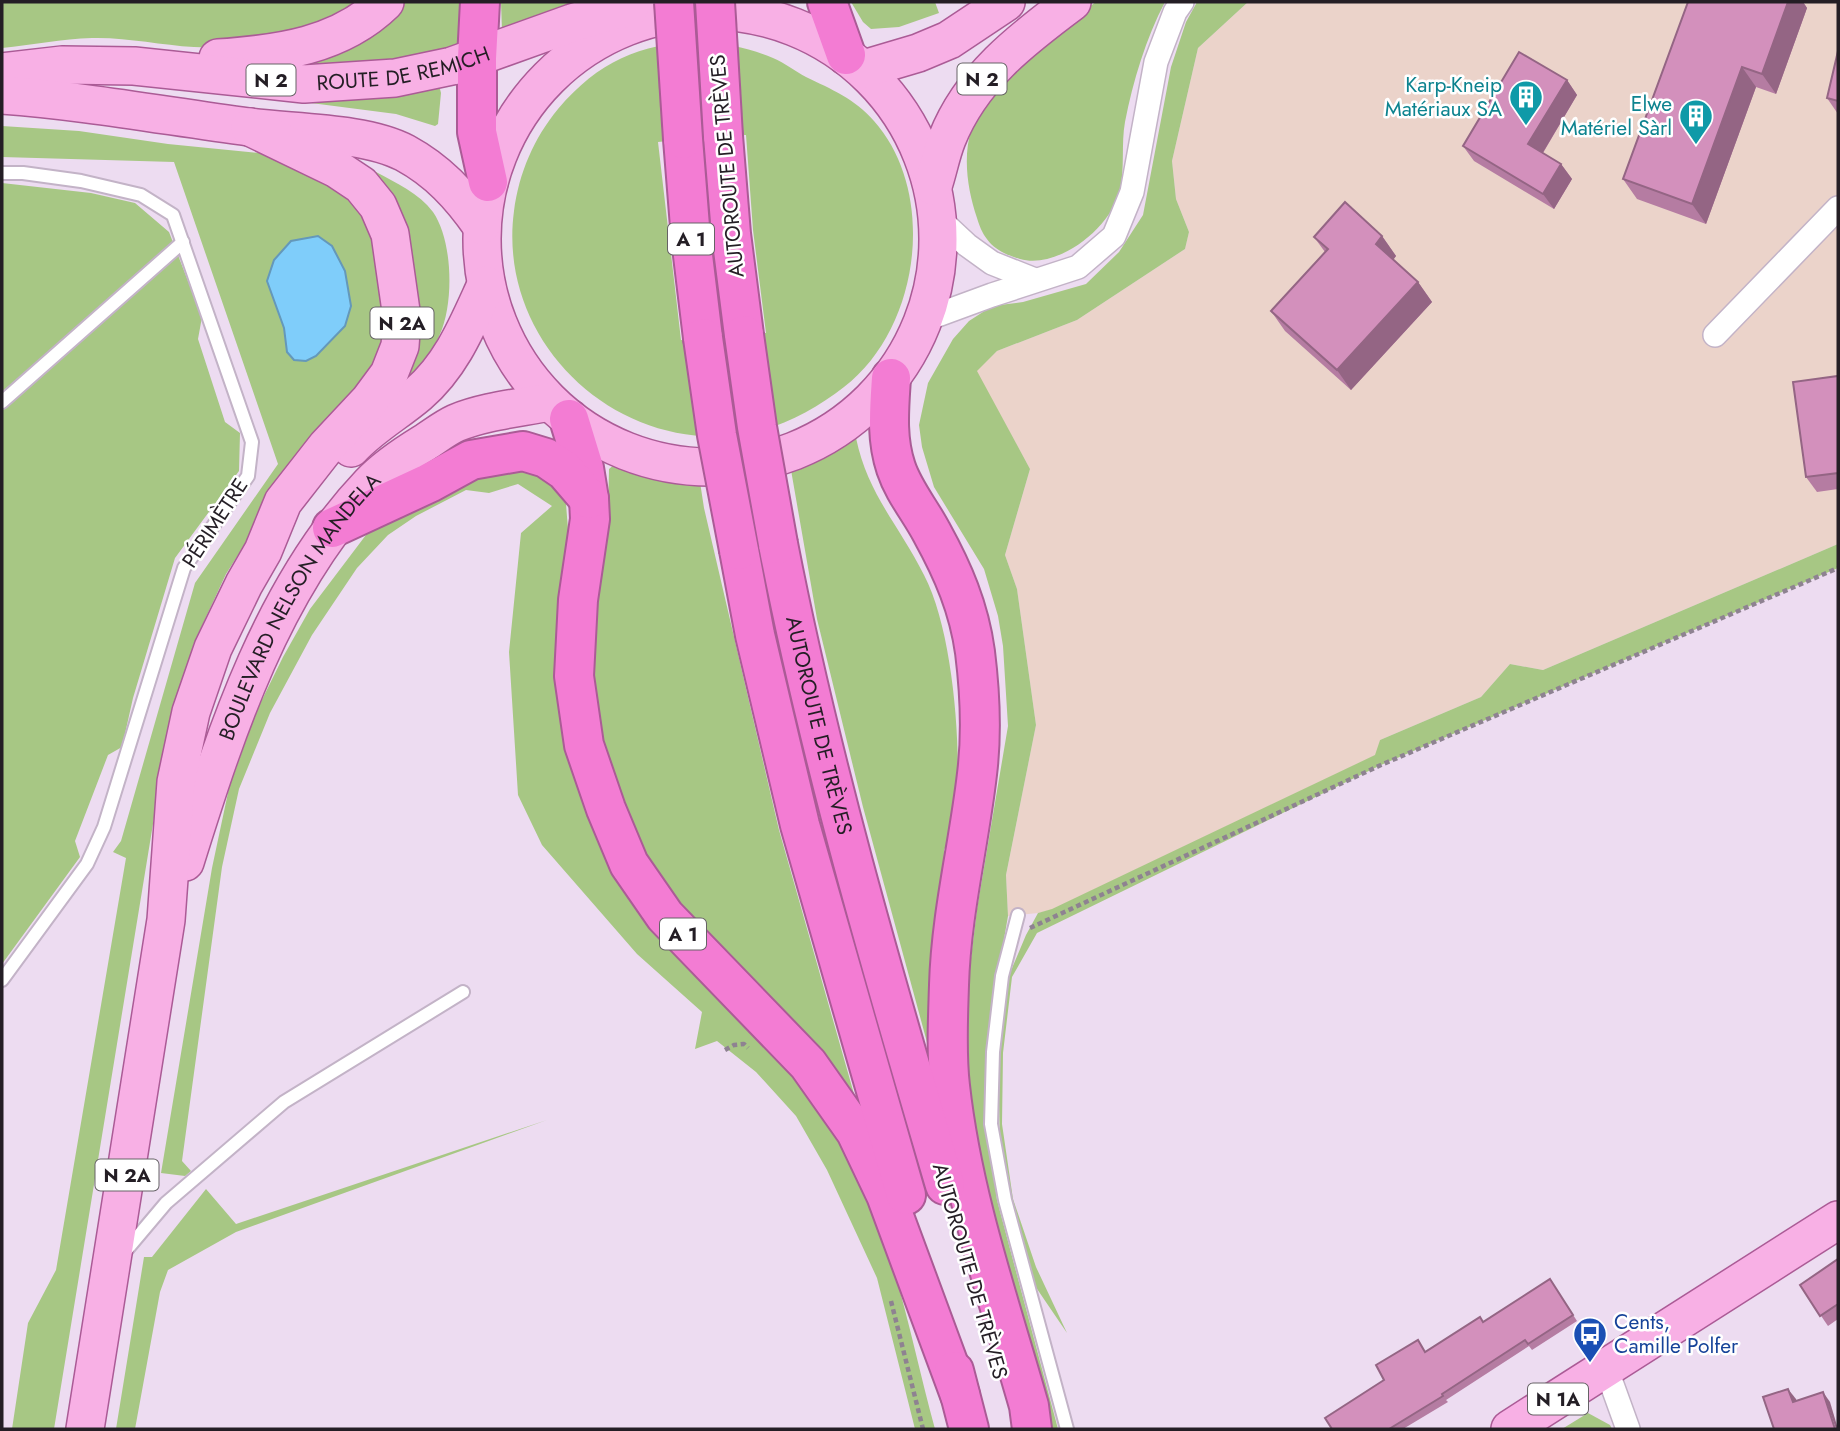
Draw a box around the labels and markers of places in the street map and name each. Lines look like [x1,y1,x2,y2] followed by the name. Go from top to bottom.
[1385,70,1502,124] place label: Karp-Kneip Matériaux SA
[1507,78,1545,127] building icon: Karp-Kneip Matériaux SA
[1561,89,1672,143] place label: Elwe Matériel Sàrl
[1677,97,1715,146] building icon: Elwe Matériel Sàrl
[1614,1307,1739,1361] place label: Cents, Camille Polfer
[1571,1315,1609,1364] bus stop icon: Cents, Camille Polfer

